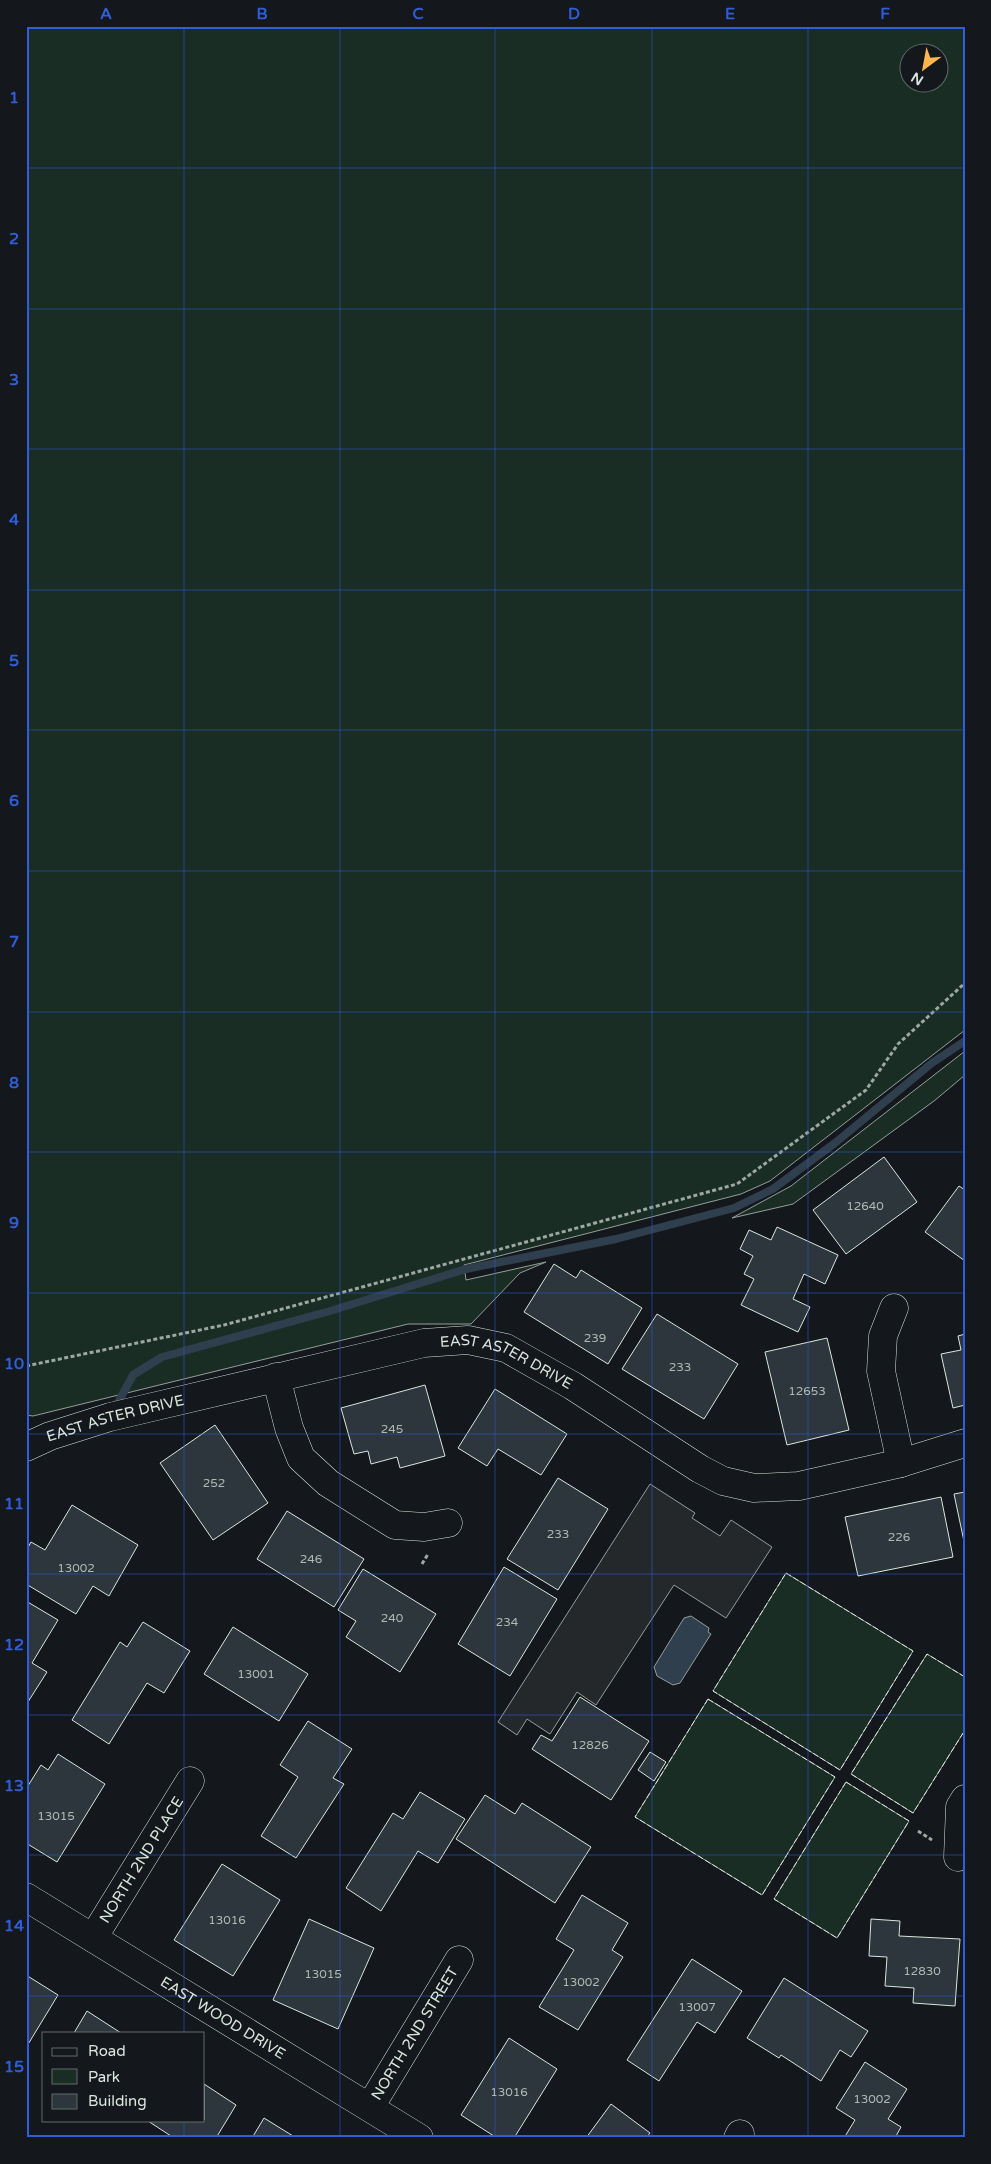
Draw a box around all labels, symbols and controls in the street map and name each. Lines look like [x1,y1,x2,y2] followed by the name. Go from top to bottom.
[100,4,112,24] text: A
[256,4,268,24] text: B
[412,4,424,24] text: C
[568,4,580,24] text: D
[725,4,735,24] text: E
[880,4,890,24] text: F
[898,42,948,92] north arrow
[908,68,927,89] text: N
[9,88,19,108] text: 1
[9,229,19,249] text: 2
[9,370,19,390] text: 3
[9,510,19,530] text: 4
[9,651,19,671] text: 5
[9,791,19,811] text: 6
[9,932,19,952] text: 7
[9,1073,19,1093] text: 8
[846,1199,884,1213] house number: 12640
[9,1213,19,1233] text: 9
[439,1331,576,1393] street label: EAST ASTER DRIVE
[584,1331,606,1345] house number: 239
[4,1354,24,1374] text: 10
[669,1360,691,1374] house number: 233
[788,1384,826,1398] house number: 12653
[44,1391,186,1446] street label: EAST ASTER DRIVE
[381,1422,403,1436] house number: 245
[203,1476,225,1490] house number: 252
[4,1494,24,1514] text: 11
[547,1527,569,1541] house number: 233
[888,1530,910,1544] house number: 226
[300,1552,322,1566] house number: 246
[57,1561,95,1575] house number: 13002
[381,1611,404,1625] house number: 240
[496,1615,519,1629] house number: 234
[4,1635,24,1655] text: 12
[237,1667,275,1681] house number: 13001
[571,1738,609,1752] house number: 12826
[4,1776,24,1796] text: 13
[95,1793,187,1926] street label: NORTH 2ND PLACE
[37,1809,75,1823] house number: 13015
[208,1913,246,1927] house number: 13016
[4,1916,24,1936] text: 14
[367,1963,462,2103] street label: NORTH 2ND STREET
[903,1964,941,1978] house number: 12830
[304,1967,342,1981] house number: 13015
[157,1973,289,2063] street label: EAST WOOD DRIVE
[562,1975,600,1989] house number: 13002
[678,2000,716,2014] house number: 13007
[42,2032,205,2122] legend
[88,2042,126,2060] text: Road
[4,2057,24,2077] text: 15
[88,2068,120,2086] text: Park
[490,2085,528,2099] house number: 13016
[88,2092,147,2110] text: Building
[853,2092,891,2106] house number: 13002

